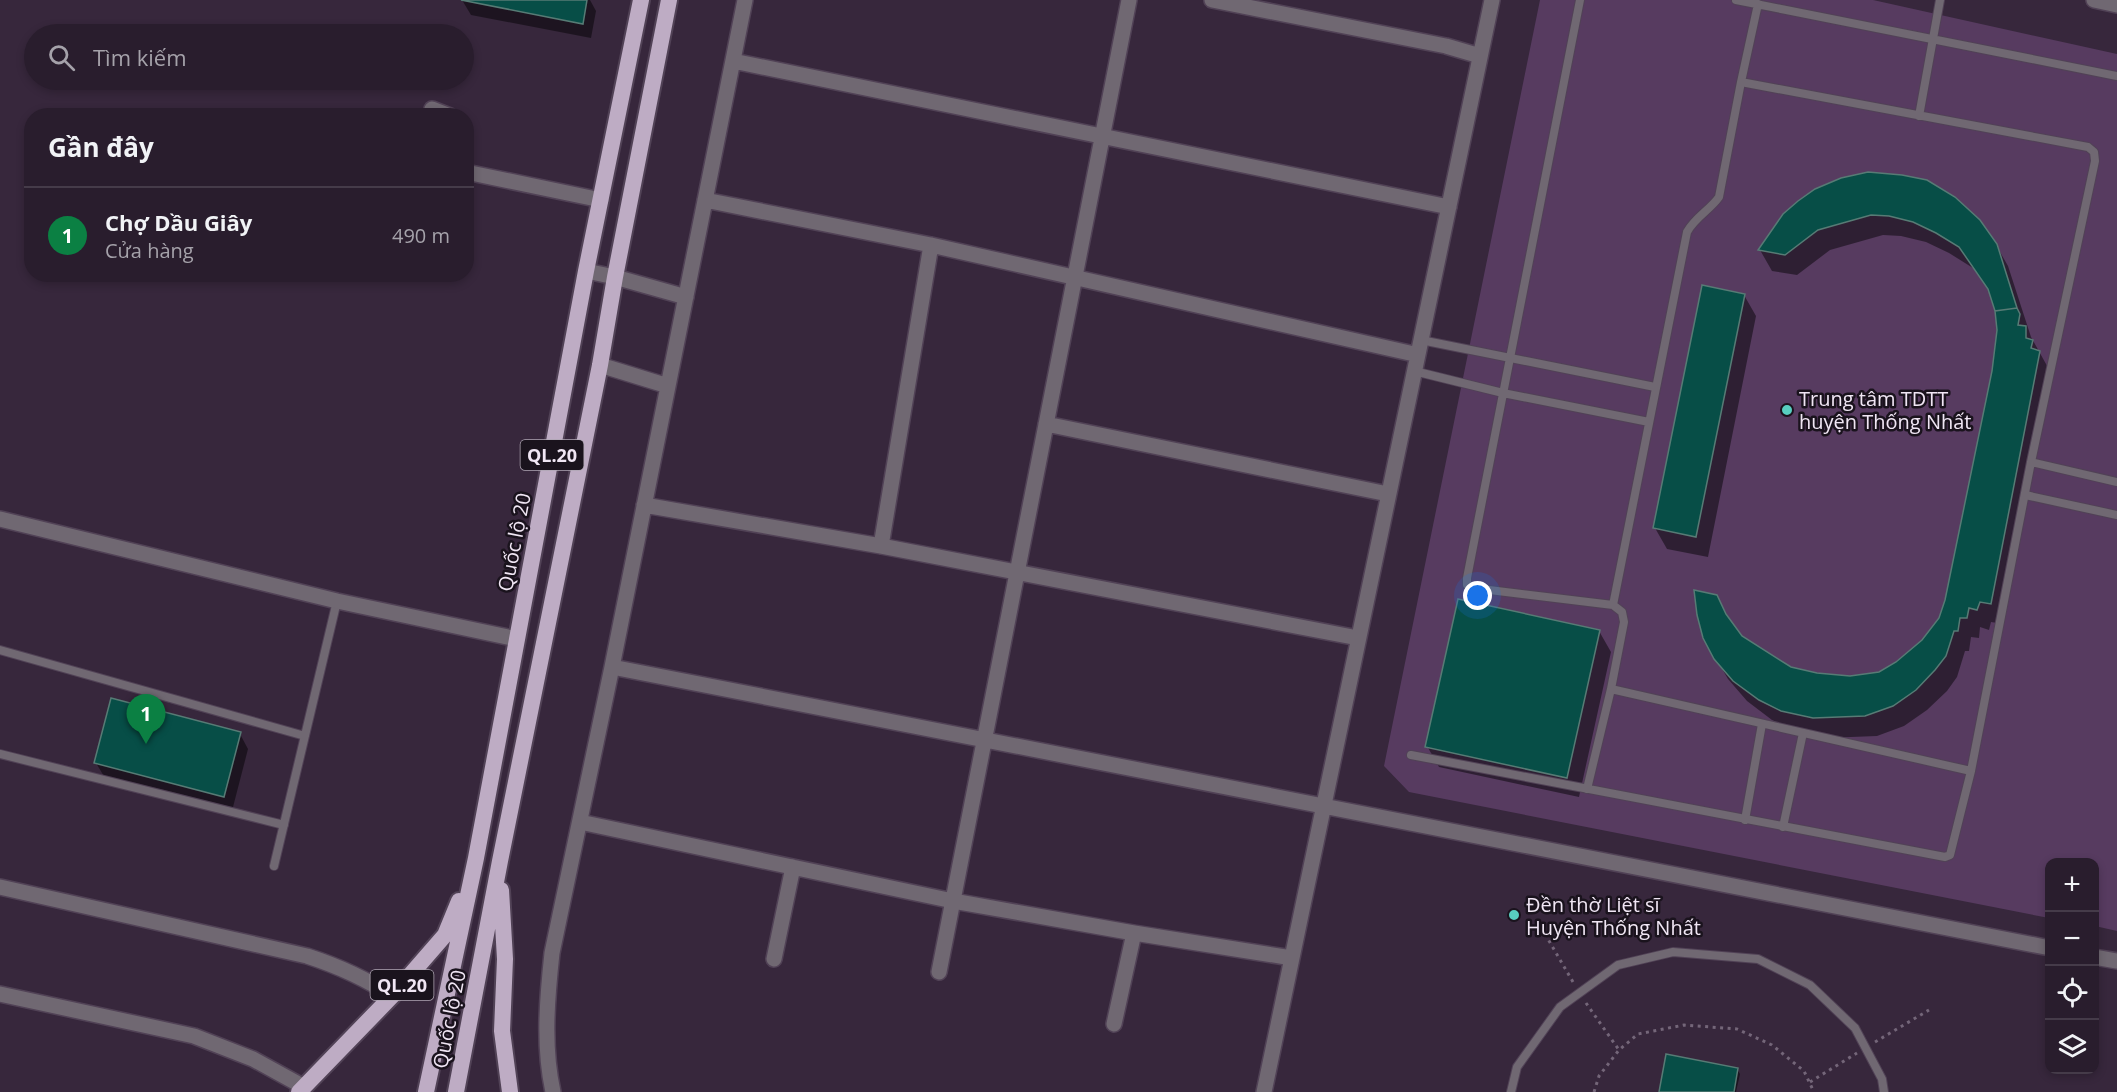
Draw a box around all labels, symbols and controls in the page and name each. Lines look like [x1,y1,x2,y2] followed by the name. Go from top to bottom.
[24,24,474,90] search box
[45,41,78,74] icon: search
[93,42,187,72] text: Tìm kiếm
[48,129,154,165] text: Gần đây
[105,207,252,237] text: Chợ Dầu Giây
[62,222,73,249] text: 1
[392,222,450,249] text: 490 m
[105,237,194,264] text: Cửa hàng
[1799,385,1971,435] place label: Trung tâm TDTT huyện Thống Nhất
[1780,403,1794,417] marker: Trung tâm TDTT huyện Thống Nhất
[520,440,584,470] road number: QL.20
[491,490,537,594] street label: Quốc lộ 20
[1463,581,1492,610] your location
[126,694,166,744] pin: 1
[2045,858,2099,1074] map controls
[2045,858,2099,912] button: +
[1526,891,1701,941] place label: Đền thờ Liệt sĩ Huyện Thống Nhất
[1507,908,1521,922] marker: Đền thờ Liệt sĩ Huyện Thống Nhất
[2045,912,2099,966] button: −
[2045,966,2099,1020] button: locate
[426,967,472,1071] street label: Quốc lộ 20
[370,970,434,1000] road number: QL.20
[2045,1020,2099,1074] button: layers

